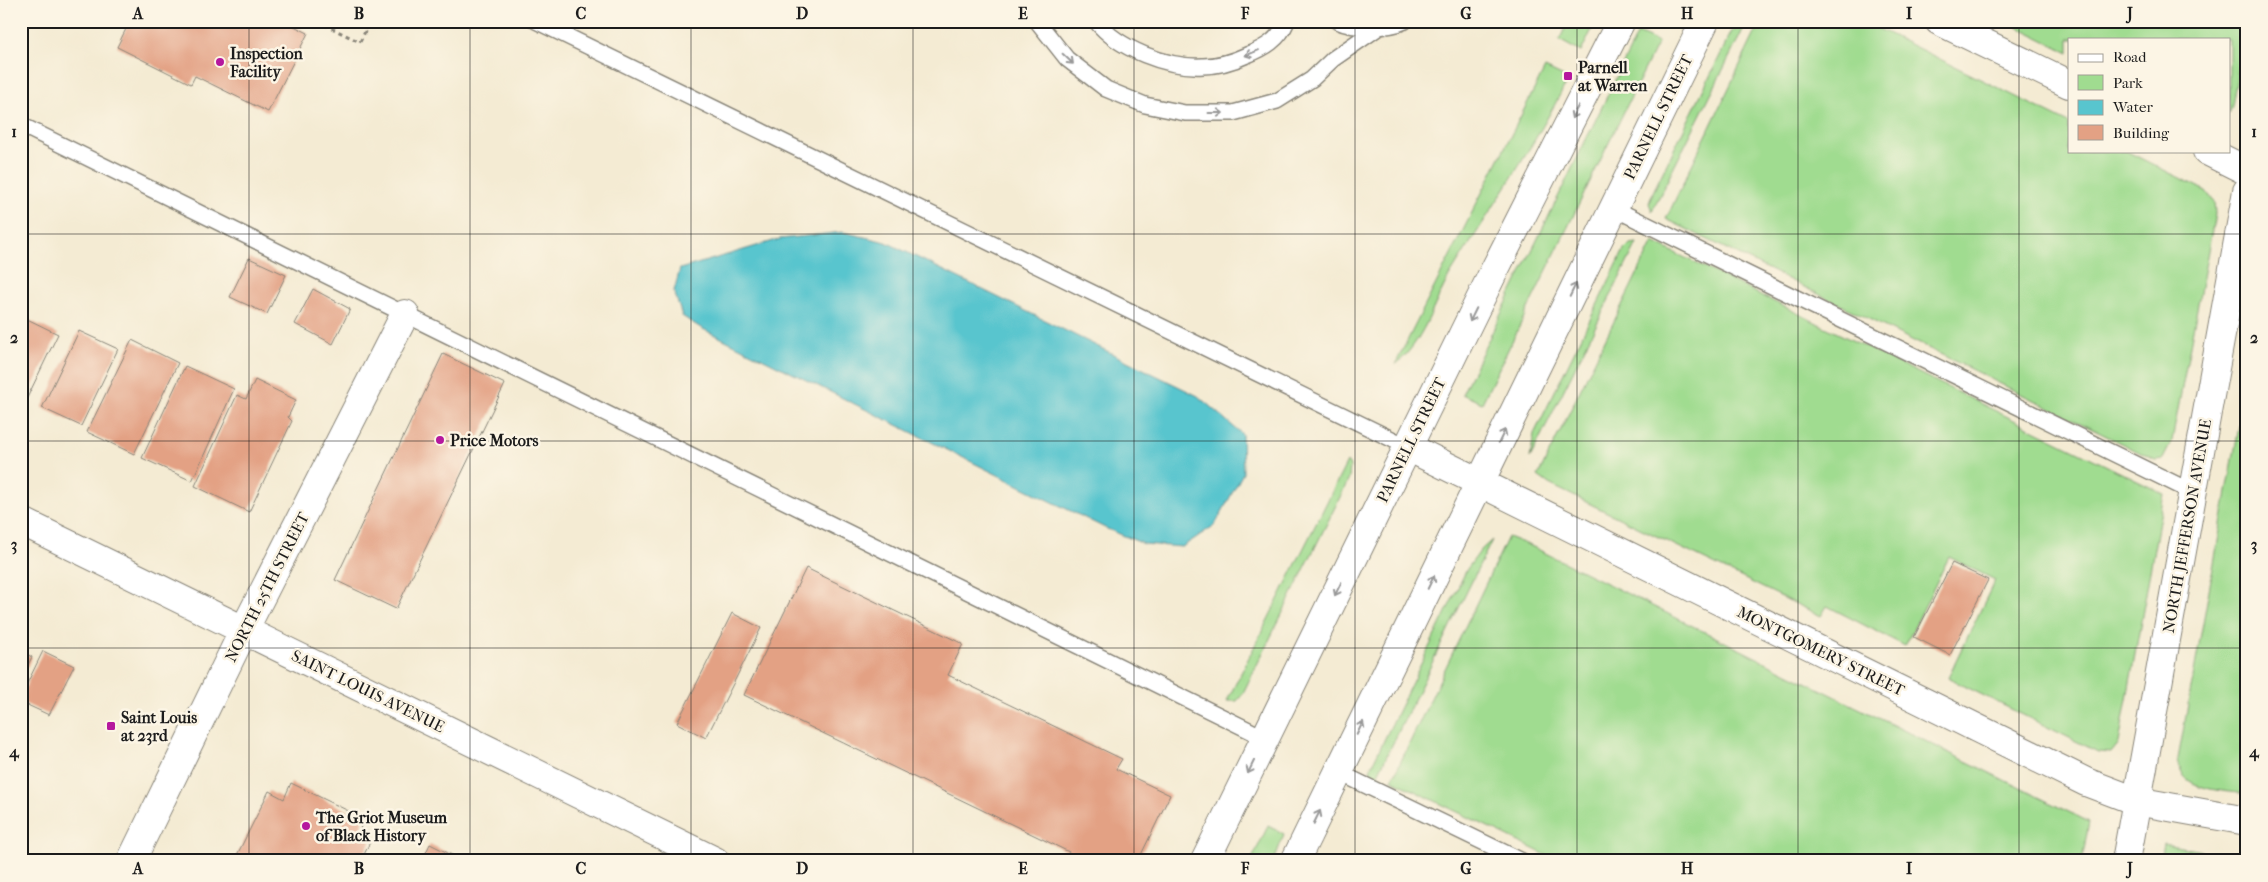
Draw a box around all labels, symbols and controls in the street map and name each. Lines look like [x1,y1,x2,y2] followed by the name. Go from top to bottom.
[132,4,144,23] text: A
[354,4,364,23] text: B
[576,4,587,23] text: C
[796,4,808,23] text: D
[1018,4,1028,23] text: E
[1240,4,1250,23] text: F
[1460,4,1472,23] text: G
[1681,4,1694,23] text: H
[1906,4,1913,23] text: I
[2125,4,2133,24] text: J
[2068,38,2230,152] legend
[229,44,303,82] place label: Inspection Facility
[2113,48,2147,66] text: Road
[1245,49,1260,58] one-way arrow
[1620,51,1697,183] street label: PARNELL STREET
[1062,53,1075,65] one-way arrow
[214,56,226,68] marker: Inspection Facility
[1578,58,1648,95] place label: Parnell at Warren
[1562,70,1574,82] marker: Parnell at Warren
[2113,74,2143,92] text: Park
[2112,98,2153,116] text: Water
[1570,104,1580,119] one-way arrow
[1208,108,1224,118] one-way arrow
[11,122,17,141] text: 1
[2251,122,2257,141] text: 1
[2113,124,2170,142] text: Building
[1569,283,1579,298] one-way arrow
[1468,307,1477,322] one-way arrow
[10,328,18,347] text: 2
[2250,328,2258,347] text: 2
[1373,374,1450,506] street label: PARNELL STREET
[2159,417,2215,634] street label: NORTH JEFFERSON AVENUE
[1498,429,1507,444] one-way arrow
[450,431,538,450] place label: Price Motors
[434,434,446,446] marker: Price Motors
[221,509,313,665] street label: NORTH 25TH STREET
[11,535,17,555] text: 3
[2251,535,2257,555] text: 3
[1427,575,1436,590] one-way arrow
[1333,581,1342,596] one-way arrow
[1734,602,1908,700] street label: MONTGOMERY STREET
[288,646,448,736] street label: SAINT LOUIS AVENUE
[121,708,197,746] place label: Saint Louis at 23rd
[105,720,117,732] marker: Saint Louis at 23rd
[1355,721,1365,736] one-way arrow
[8,742,20,762] text: 4
[2248,742,2260,762] text: 4
[1246,759,1256,774] one-way arrow
[315,808,448,846] place label: The Griot Museum of Black History
[1312,810,1322,825] one-way arrow
[300,820,312,832] marker: The Griot Museum of Black History
[132,859,144,878] text: A
[354,859,364,878] text: B
[576,859,587,878] text: C
[796,859,808,878] text: D
[1018,859,1028,878] text: E
[1240,859,1250,878] text: F
[1460,859,1472,878] text: G
[1681,859,1694,878] text: H
[1906,859,1913,878] text: I
[2125,859,2133,879] text: J

